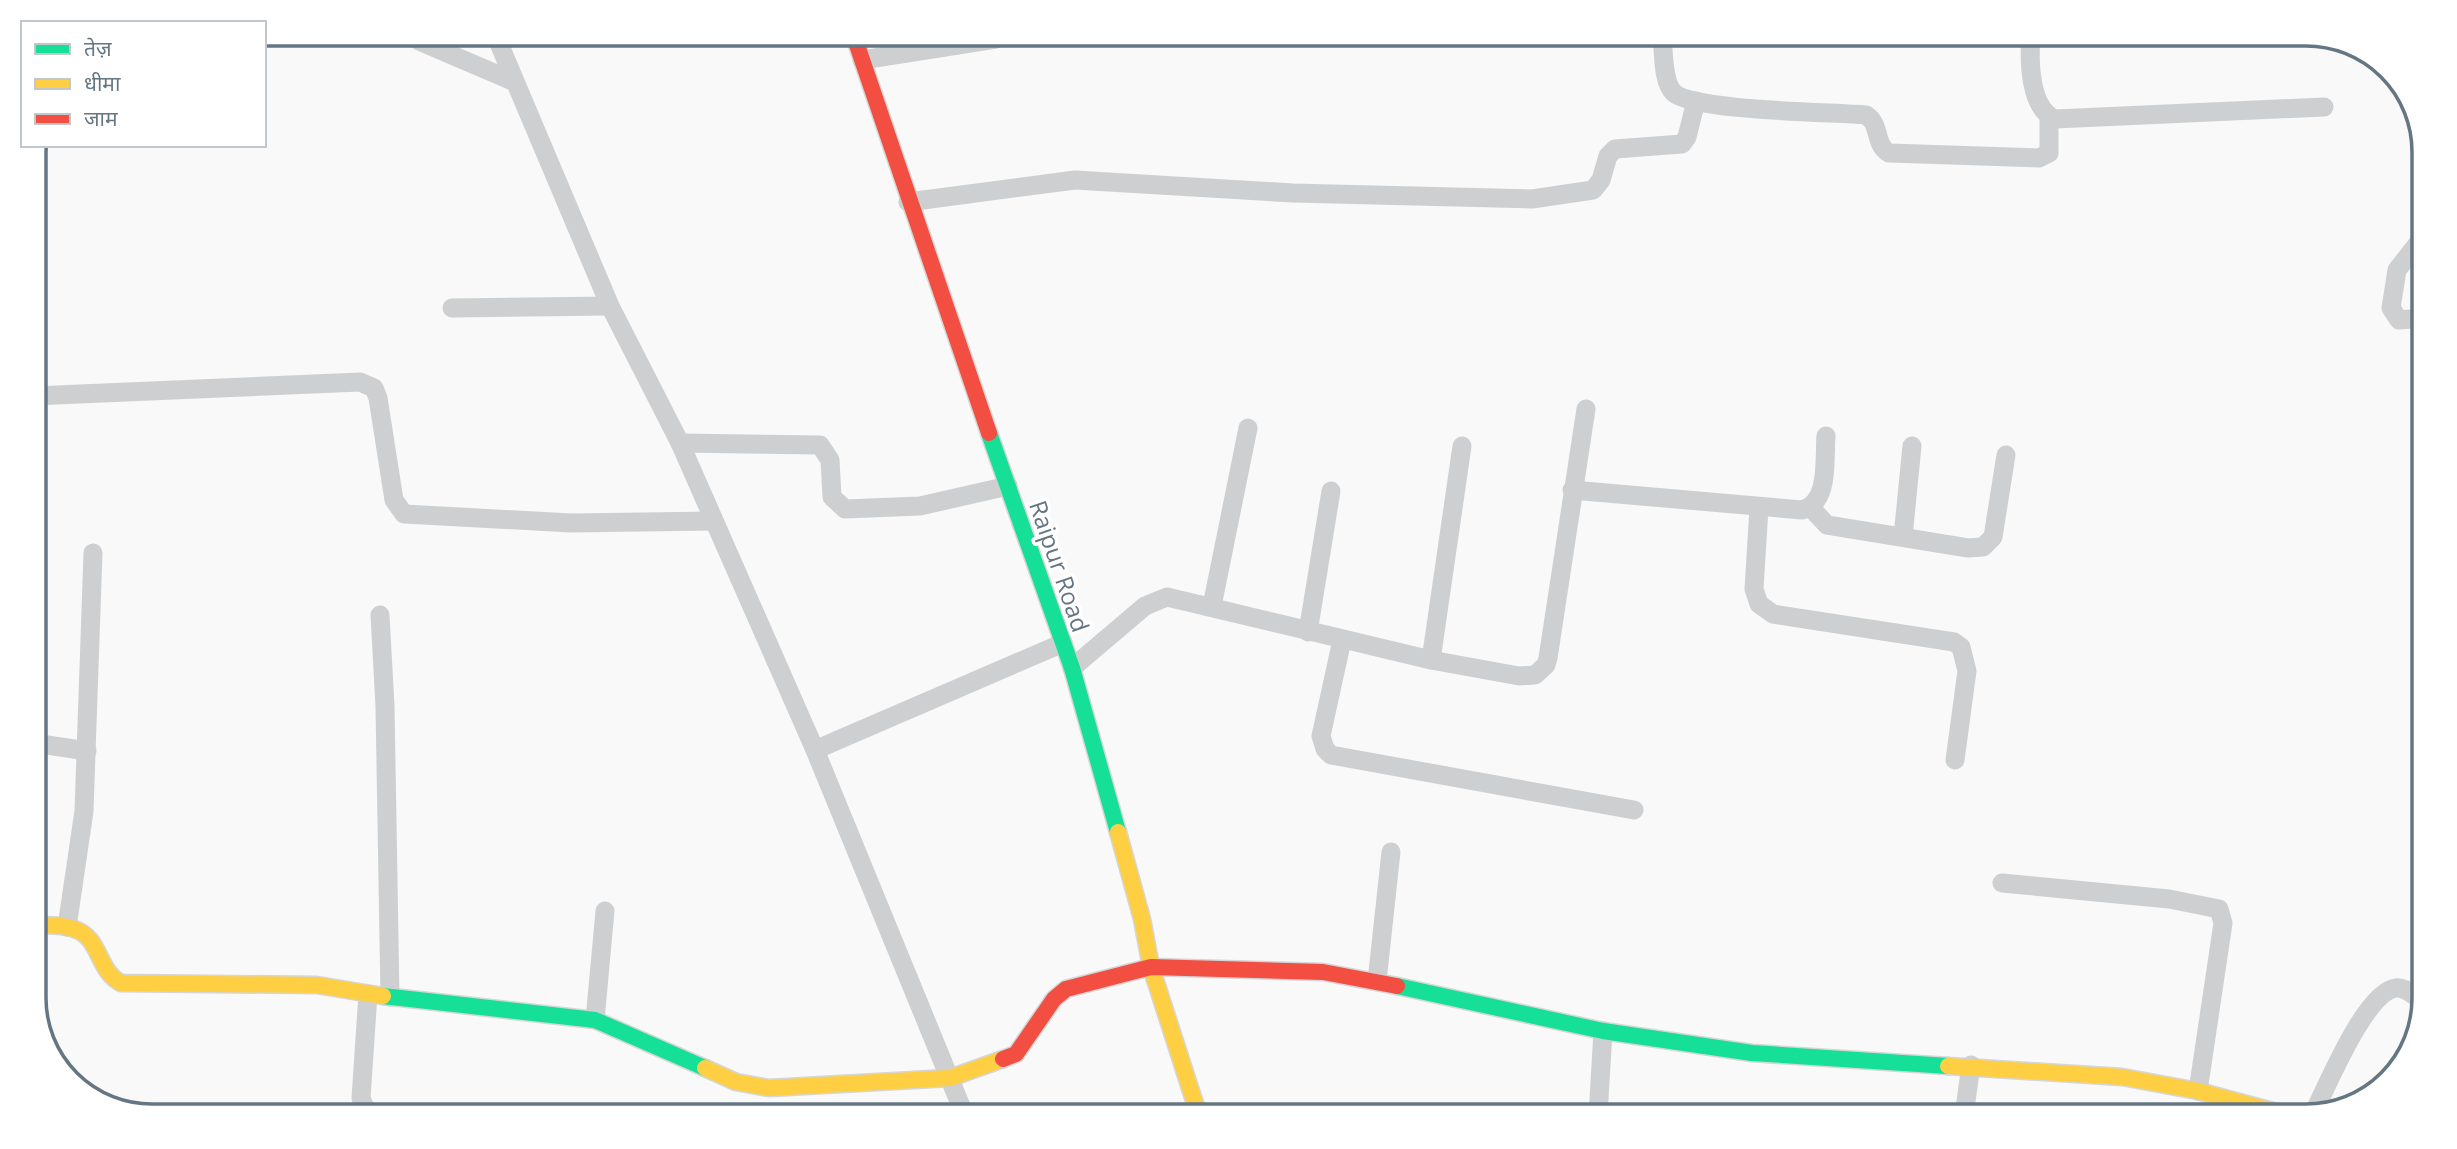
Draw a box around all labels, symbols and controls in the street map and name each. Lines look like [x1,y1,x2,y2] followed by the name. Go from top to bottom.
[21,21,266,147] legend
[84,34,112,62] text: तेज़
[84,69,121,97] text: धीमा
[84,104,118,132] text: जाम
[1022,496,1098,636] street label: Raipur Road

